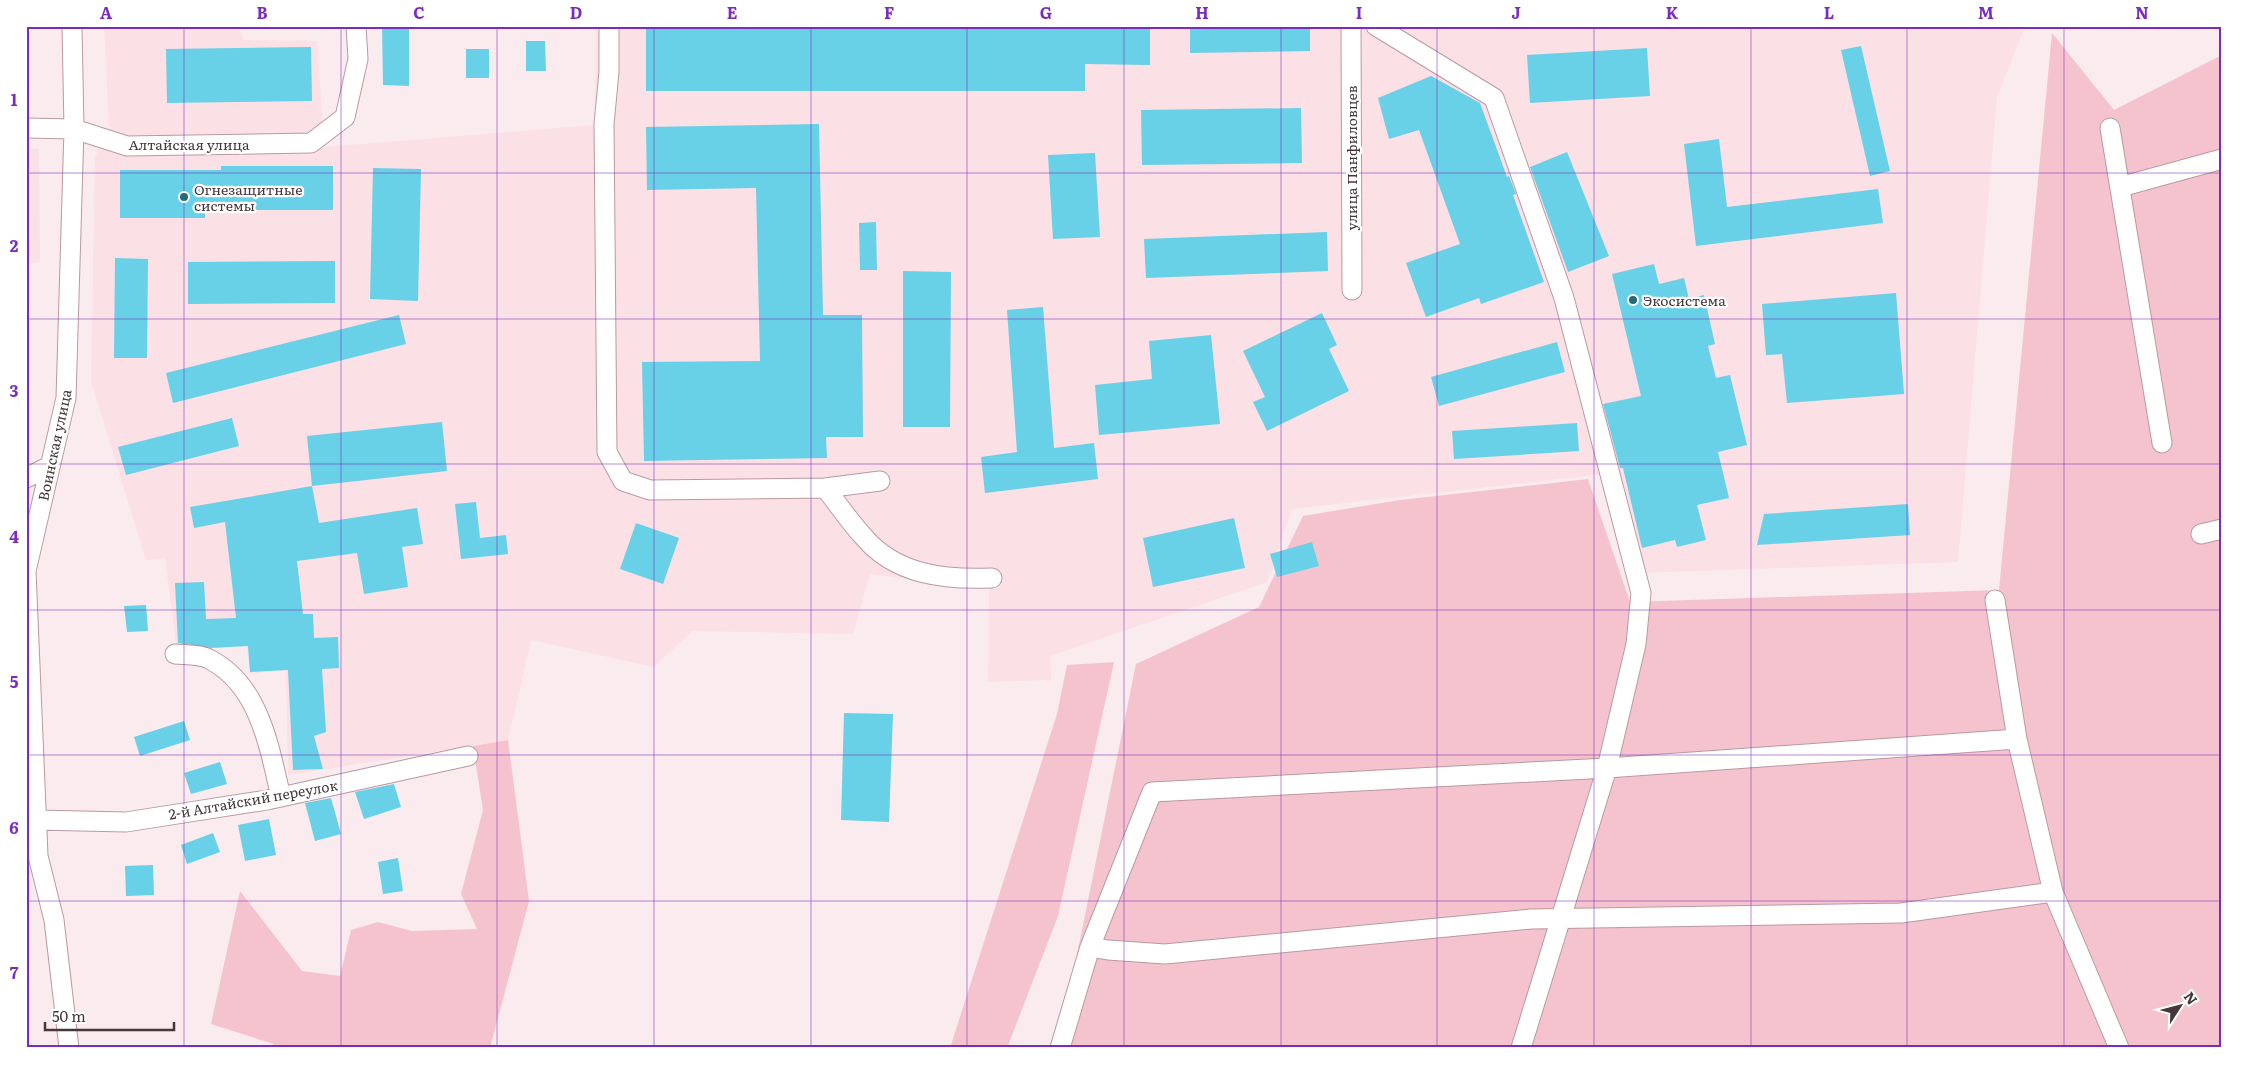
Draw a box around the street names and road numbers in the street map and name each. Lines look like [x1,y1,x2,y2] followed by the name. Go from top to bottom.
[1341,85,1361,231] street label: улица Панфиловцев
[128,134,250,154] street label: Алтайская улица
[32,387,76,503] street label: Воинская улица
[167,774,340,824] street label: 2-й Алтайский переулок

